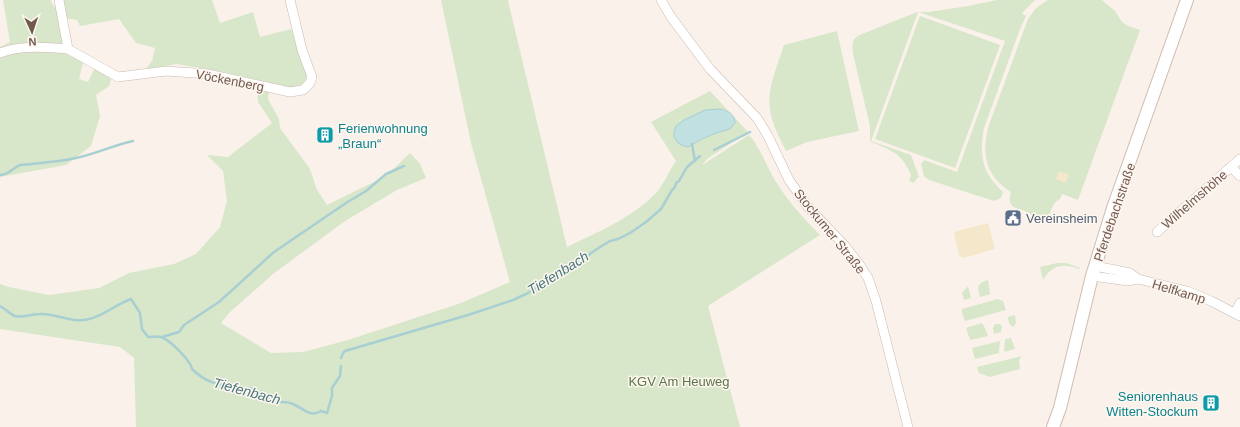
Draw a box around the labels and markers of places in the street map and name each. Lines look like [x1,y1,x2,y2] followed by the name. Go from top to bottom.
[338,121,428,151] place label: Ferienwohnung „Braun“
[315,125,335,145] building icon: Ferienwohnung „Braun“
[1003,208,1023,228] public building icon: Vereinsheim
[1026,211,1098,226] place label: Vereinsheim
[1106,389,1198,419] place label: Seniorenhaus Witten-Stockum
[1201,393,1221,413] building icon: Seniorenhaus Witten-Stockum

